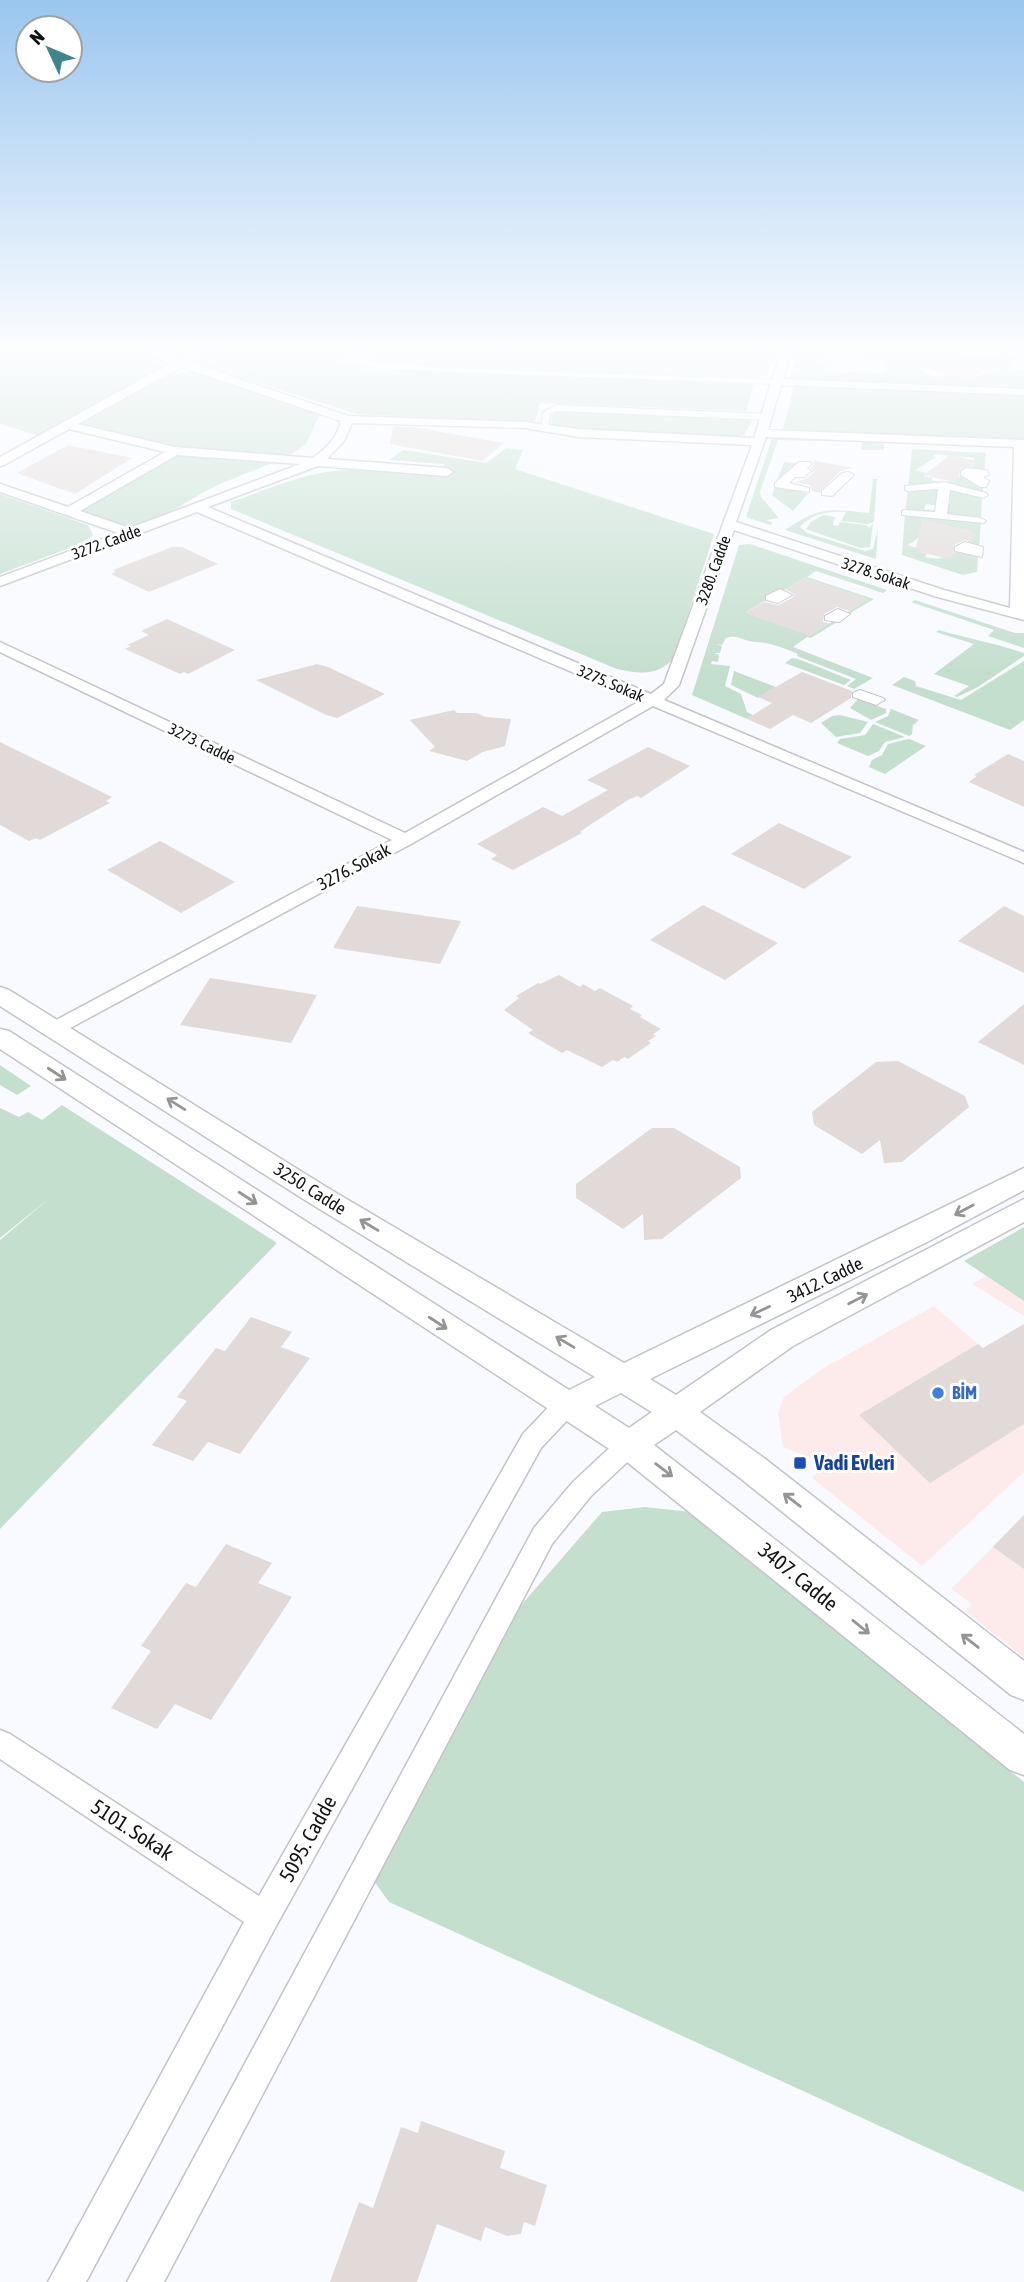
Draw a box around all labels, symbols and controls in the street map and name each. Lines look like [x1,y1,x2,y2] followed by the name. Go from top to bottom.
[14,14,84,84] north arrow
[25,26,49,49] text: N
[69,521,143,563] street label: 3272. Cadde
[692,533,734,607] street label: 3280. Cadde
[840,553,912,593] street label: 3278. Sokak
[575,661,647,705] street label: 3275. Sokak
[166,719,238,767] street label: 3273. Cadde
[314,839,394,895] street label: 3276. Sokak
[47,1067,67,1081] one-way arrow
[167,1097,187,1111] one-way arrow
[270,1158,350,1219] street label: 3250. Cadde
[238,1191,257,1205] one-way arrow
[954,1204,975,1218] one-way arrow
[360,1218,380,1232] one-way arrow
[784,1252,866,1307] street label: 3412. Cadde
[847,1291,868,1305] one-way arrow
[750,1305,771,1318] one-way arrow
[428,1316,448,1330] one-way arrow
[555,1335,575,1349] one-way arrow
[952,1382,977,1403] place label: BİM
[930,1385,946,1401] marker: BİM
[813,1450,895,1474] place label: Vadi Evleri
[792,1455,808,1471] marker: Vadi Evleri
[654,1462,672,1477] one-way arrow
[783,1492,802,1507] one-way arrow
[754,1537,843,1615] street label: 3407. Cadde
[851,1619,869,1635] one-way arrow
[962,1633,980,1648] one-way arrow
[274,1791,341,1886] street label: 5095. Cadde
[87,1794,178,1865] street label: 5101. Sokak

